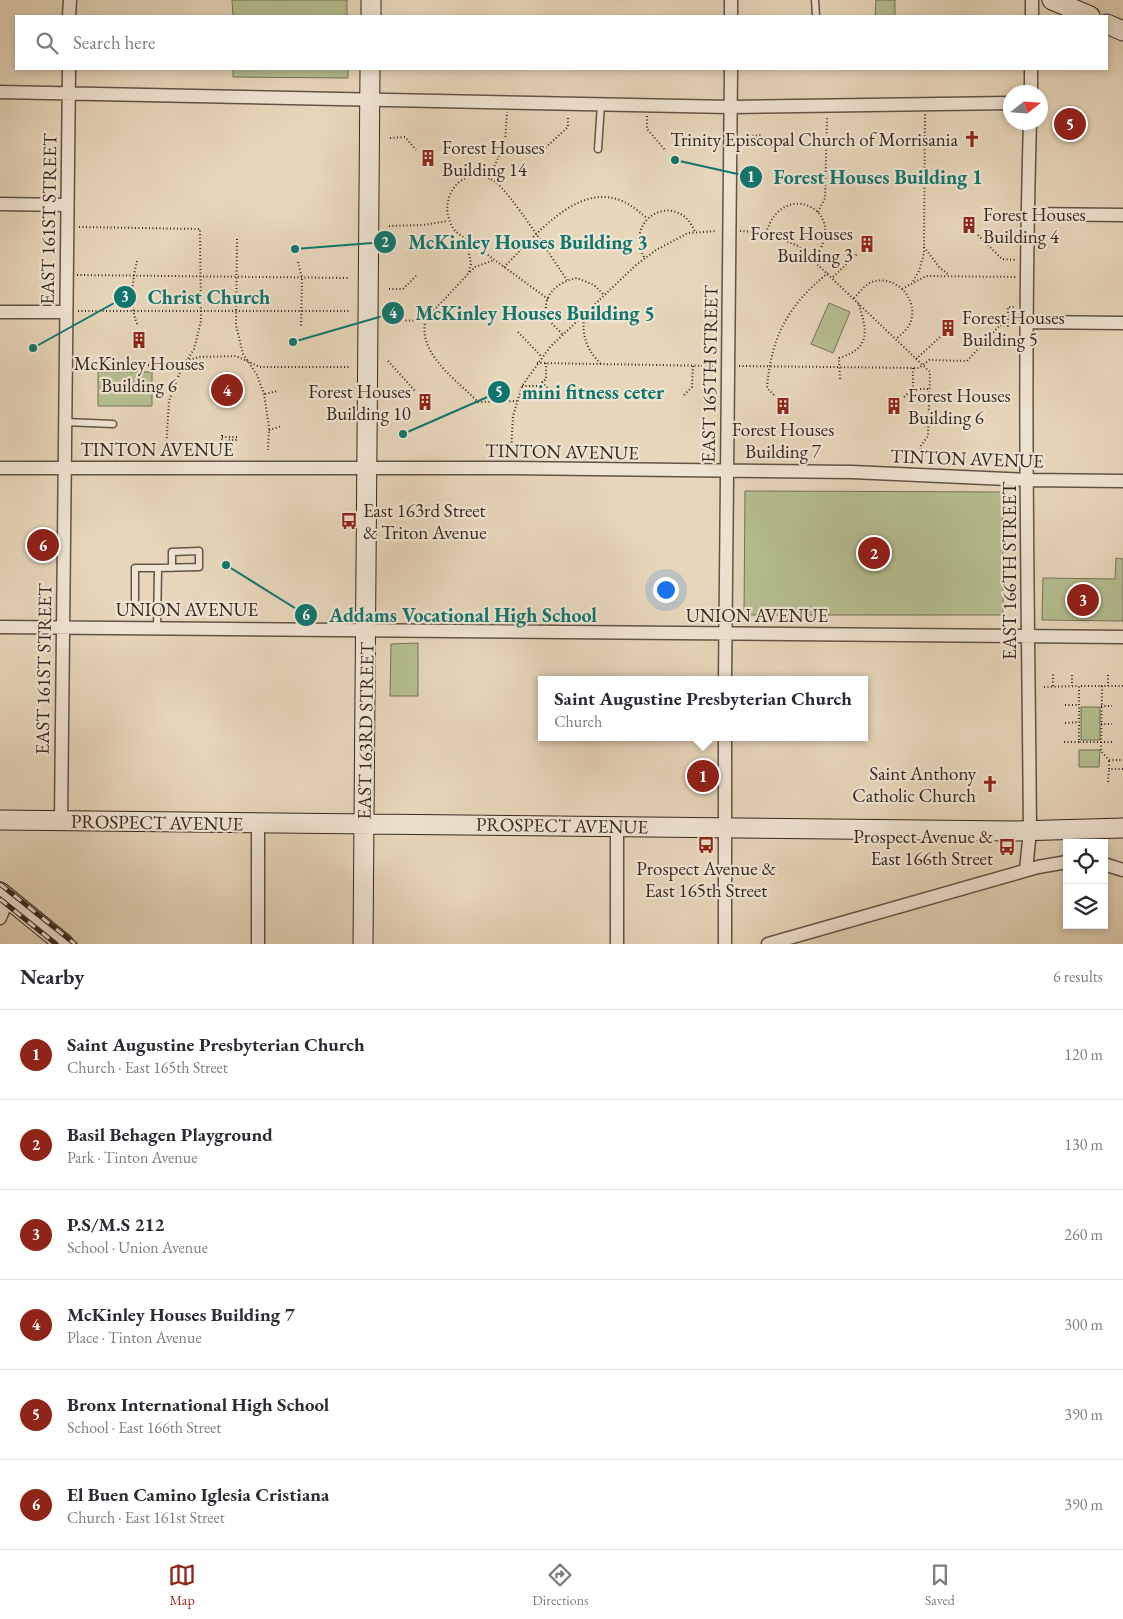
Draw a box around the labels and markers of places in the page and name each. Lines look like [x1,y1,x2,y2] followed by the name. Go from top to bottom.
[1054,105,1086,143] pin: 5
[670,127,958,152] place label: Trinity Episcopal Church of Morrisania
[962,129,982,149] church icon: Trinity Episcopal Church of Morrisania
[442,135,545,182] place label: Forest Houses Building 14
[418,148,438,168] building icon: Forest Houses Building 14
[738,159,993,194] callout: Forest Houses Building 1
[983,202,1086,249] place label: Forest Houses Building 4
[959,215,979,235] building icon: Forest Houses Building 4
[750,221,853,268] place label: Forest Houses Building 3
[373,224,658,259] callout: McKinley Houses Building 3
[857,234,877,254] building icon: Forest Houses Building 3
[113,280,280,315] callout: Christ Church
[380,296,665,331] callout: McKinley Houses Building 5
[962,305,1065,352] place label: Forest Houses Building 5
[938,318,958,338] building icon: Forest Houses Building 5
[129,330,149,350] building icon: McKinley Houses Building 6
[74,351,204,398] place label: McKinley Houses Building 6
[211,371,243,409] pin: 4
[487,374,675,409] callout: mini fitness ceter
[308,379,411,426] place label: Forest Houses Building 10
[908,383,1011,430] place label: Forest Houses Building 6
[415,392,435,412] building icon: Forest Houses Building 10
[773,396,793,416] building icon: Forest Houses Building 7
[884,396,904,416] building icon: Forest Houses Building 6
[732,417,834,464] place label: Forest Houses Building 7
[363,498,487,545] place label: East 163rd Street & Triton Avenue
[339,511,359,531] bus stop icon: East 163rd Street & Triton Avenue
[27,526,59,564] pin: 6
[858,534,890,572] pin: 2
[1067,581,1099,619] pin: 3
[294,598,607,633] callout: Addams Vocational High School
[687,757,719,795] pin: 1
[852,761,977,808] place label: Saint Anthony Catholic Church
[980,774,1000,794] church icon: Saint Anthony Catholic Church
[853,824,993,871] place label: Prospect Avenue & East 166th Street
[696,835,716,855] bus stop icon: Prospect Avenue & East 165th Street
[997,837,1017,857] bus stop icon: Prospect Avenue & East 166th Street
[636,856,776,903] place label: Prospect Avenue & East 165th Street

